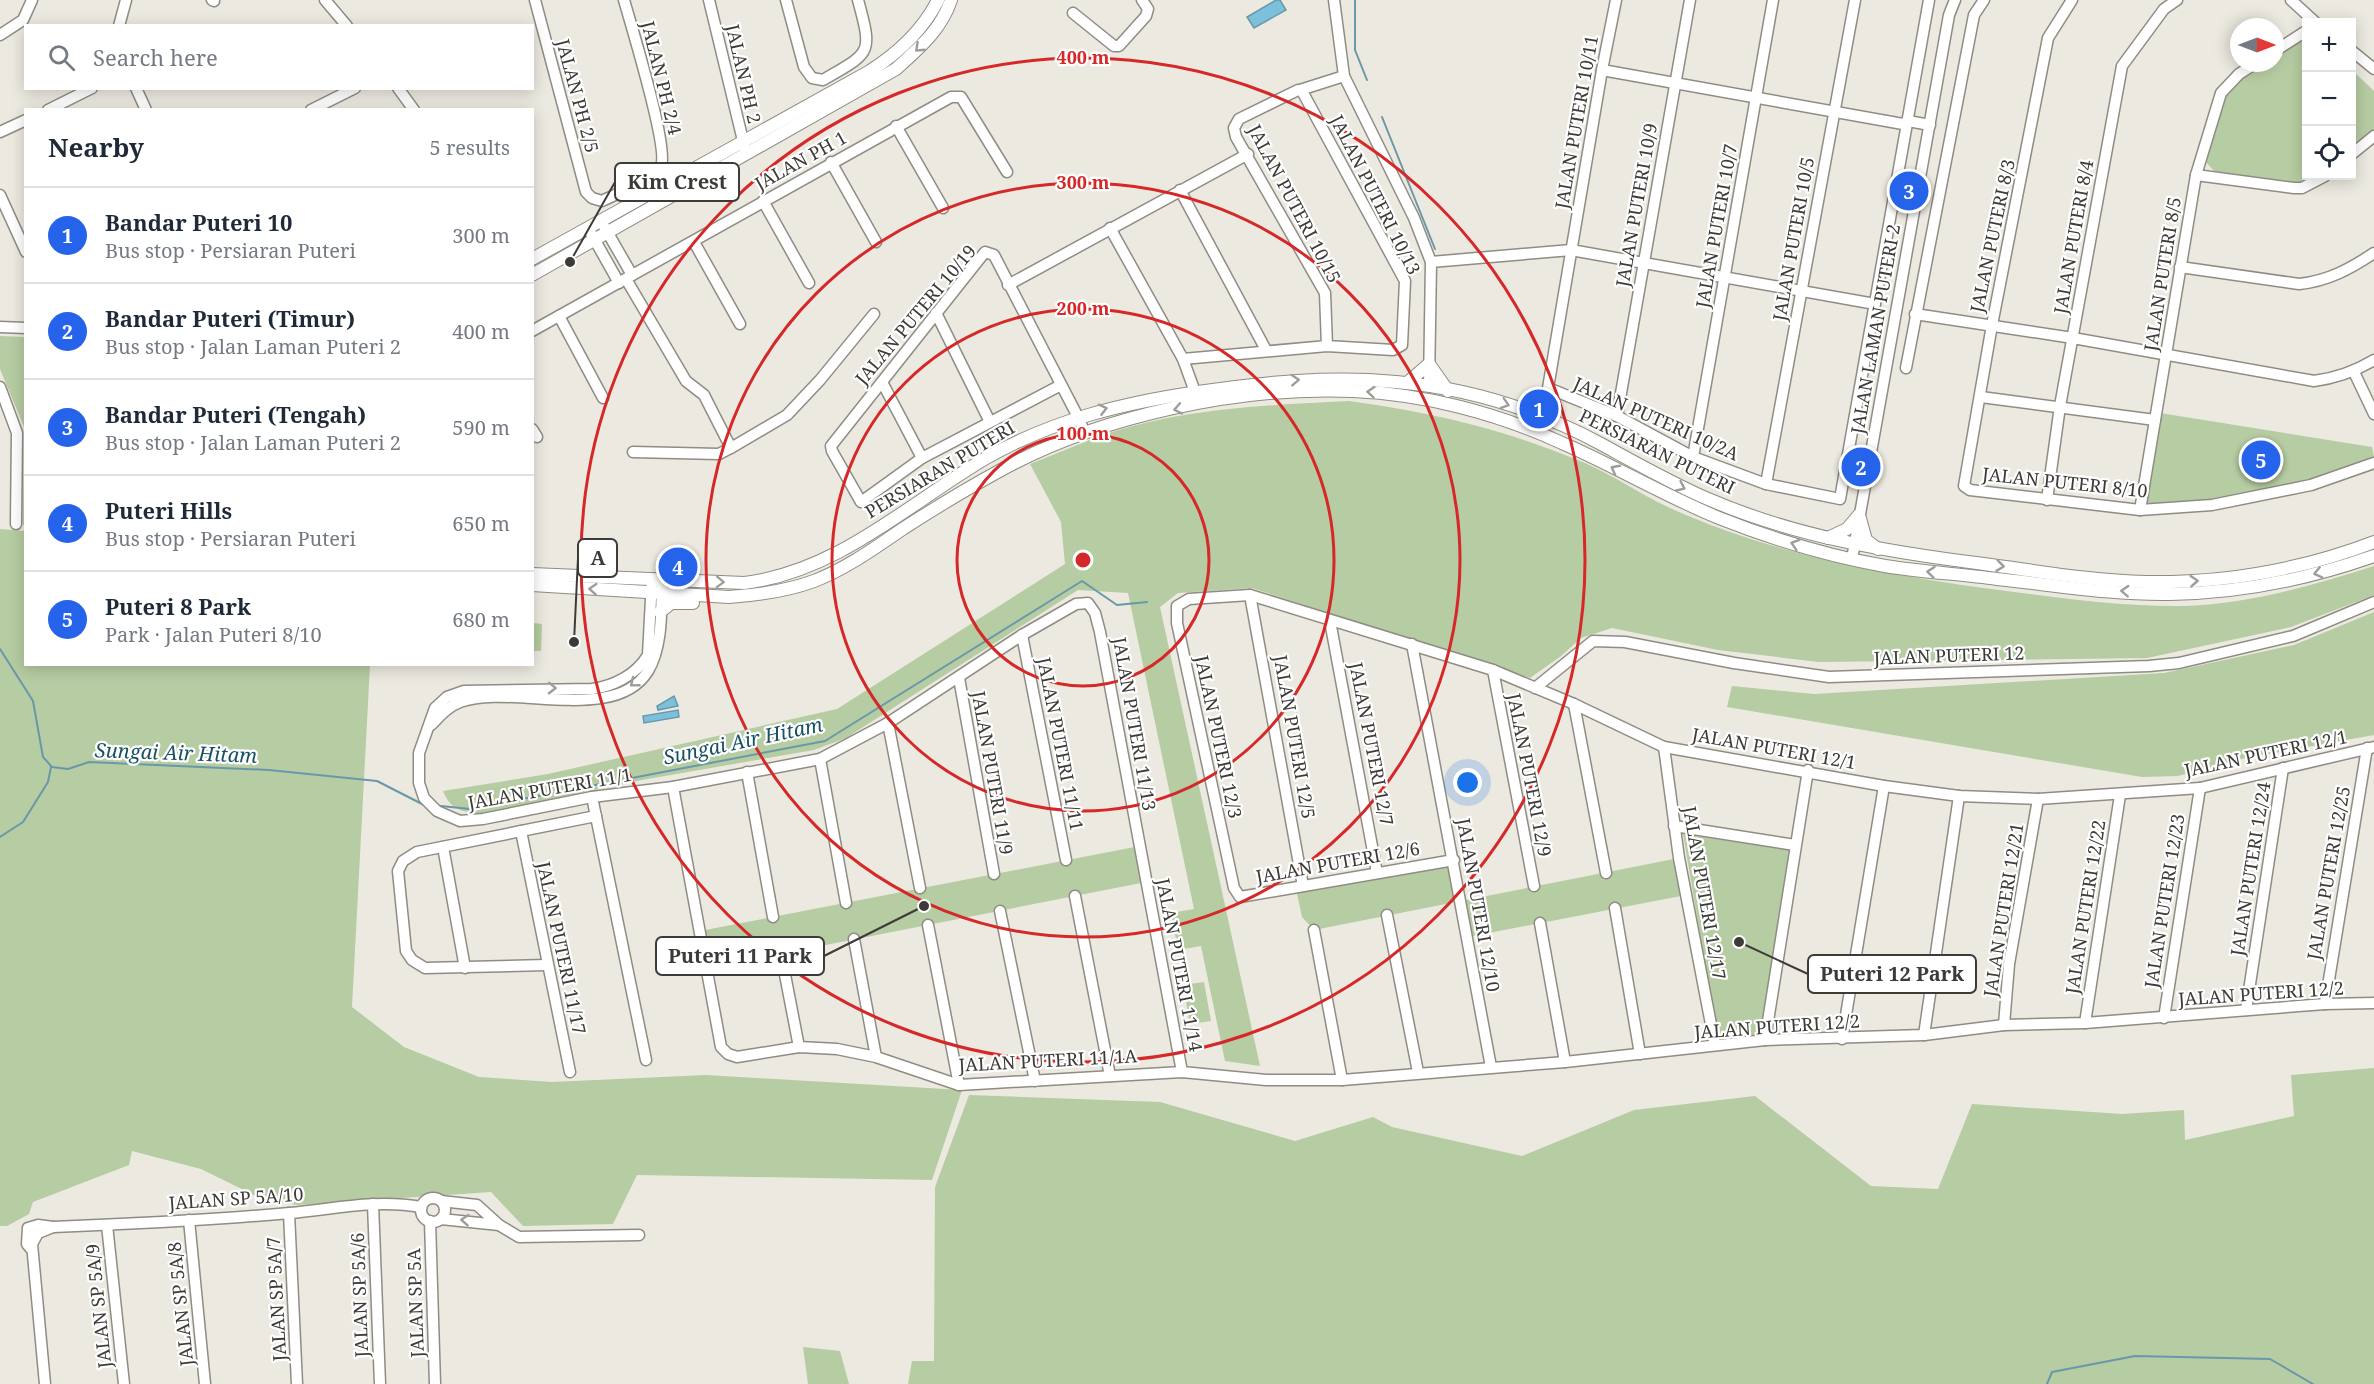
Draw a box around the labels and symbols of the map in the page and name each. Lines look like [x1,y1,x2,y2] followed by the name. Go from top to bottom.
[636,17,688,137] street label: JALAN PH 2/4
[2230,18,2284,72] north arrow
[721,21,767,126] street label: JALAN PH 2
[1549,33,1603,212] street label: JALAN PUTERI 10/11
[551,35,605,155] street label: JALAN PH 2/5
[916,41,926,52] one-way arrow
[1057,45,1110,69] text: 400 m
[1325,110,1427,278] street label: JALAN PUTERI 10/13
[1243,119,1347,287] street label: JALAN PUTERI 10/15
[1610,121,1662,290] street label: JALAN PUTERI 10/9
[750,125,851,196] street label: JALAN PH 1
[1690,142,1742,311] street label: JALAN PUTERI 10/7
[1767,155,1819,324] street label: JALAN PUTERI 10/5
[1964,157,2020,315] street label: JALAN PUTERI 8/3
[2047,158,2098,317] street label: JALAN PUTERI 8/4
[615,163,739,201] callout: Kim Crest
[627,168,727,195] text: Kim Crest
[1890,168,1928,213] pin: 3
[1057,170,1110,194] text: 300 m
[2138,195,2186,354] street label: JALAN PUTERI 8/5
[1845,222,1905,437] street label: JALAN LAMAN PUTERI 2
[849,239,981,390] street label: JALAN PUTERI 10/19
[1057,296,1110,320] text: 200 m
[1569,370,1743,465] street label: JALAN PUTERI 10/2A
[1291,374,1300,387] one-way arrow
[1367,386,1376,399] one-way arrow
[1520,386,1558,432] pin: 1
[1499,397,1510,409] one-way arrow
[1173,402,1183,415] one-way arrow
[1576,403,1739,499] street label: PERSIARAN PUTERI
[1097,404,1107,417] one-way arrow
[860,415,1019,523] street label: PERSIARAN PUTERI
[1057,421,1110,445] text: 100 m
[2242,438,2280,482] pin: 5
[1842,444,1880,490] pin: 2
[1980,461,2149,503] street label: JALAN PUTERI 8/10
[1611,465,1622,476] one-way arrow
[1674,479,1685,491] one-way arrow
[578,539,617,577] callout: A
[1790,539,1801,552] one-way arrow
[590,544,606,571] text: A
[658,544,698,590] pin: 4
[1073,550,1093,570] centre of rings
[1995,559,2004,571] one-way arrow
[1927,566,1936,579] one-way arrow
[2314,566,2324,579] one-way arrow
[2189,574,2198,587] one-way arrow
[716,576,725,589] one-way arrow
[589,583,598,596] one-way arrow
[2121,585,2130,598] one-way arrow
[1108,634,1162,813] street label: JALAN PUTERI 11/13
[1872,640,2025,670] street label: JALAN PUTERI 12
[1190,652,1248,820] street label: JALAN PUTERI 12/3
[1269,652,1321,821] street label: JALAN PUTERI 12/5
[1032,654,1090,832] street label: JALAN PUTERI 11/11
[1344,659,1400,828] street label: JALAN PUTERI 12/7
[630,676,641,687] one-way arrow
[547,682,556,694] one-way arrow
[967,688,1019,857] street label: JALAN PUTERI 11/9
[1502,690,1558,859] street label: JALAN PUTERI 12/9
[661,710,825,771] water label: Sungai Air Hitam
[1689,722,1858,774] street label: JALAN PUTERI 12/1
[2181,724,2349,782] street label: JALAN PUTERI 12/1
[94,736,258,769] water label: Sungai Air Hitam
[465,762,634,814] street label: JALAN PUTERI 11/1
[1453,768,1482,797] your location
[2224,780,2276,959] street label: JALAN PUTERI 12/24
[2301,784,2355,963] street label: JALAN PUTERI 12/25
[1678,803,1732,982] street label: JALAN PUTERI 12/17
[2138,812,2190,991] street label: JALAN PUTERI 12/23
[1452,815,1506,994] street label: JALAN PUTERI 12/10
[2059,818,2111,997] street label: JALAN PUTERI 12/22
[1977,821,2029,1000] street label: JALAN PUTERI 12/21
[1253,836,1422,888] street label: JALAN PUTERI 12/6
[532,858,592,1036] street label: JALAN PUTERI 11/17
[1151,875,1209,1053] street label: JALAN PUTERI 11/14
[656,937,824,975] callout: Puteri 11 Park
[668,942,812,969] text: Puteri 11 Park
[1808,955,1976,993] callout: Puteri 12 Park
[1820,960,1964,987] text: Puteri 12 Park
[2176,975,2345,1011] street label: JALAN PUTERI 12/2
[1692,1008,1861,1044] street label: JALAN PUTERI 12/2
[957,1043,1138,1077] street label: JALAN PUTERI 11/1A
[167,1181,304,1215] street label: JALAN SP 5A/10
[461,1214,470,1227] one-way arrow
[345,1232,373,1359] street label: JALAN SP 5A/6
[261,1236,291,1363] street label: JALAN SP 5A/7
[162,1241,199,1368] street label: JALAN SP 5A/8
[80,1243,117,1370] street label: JALAN SP 5A/9
[401,1248,429,1359] street label: JALAN SP 5A

